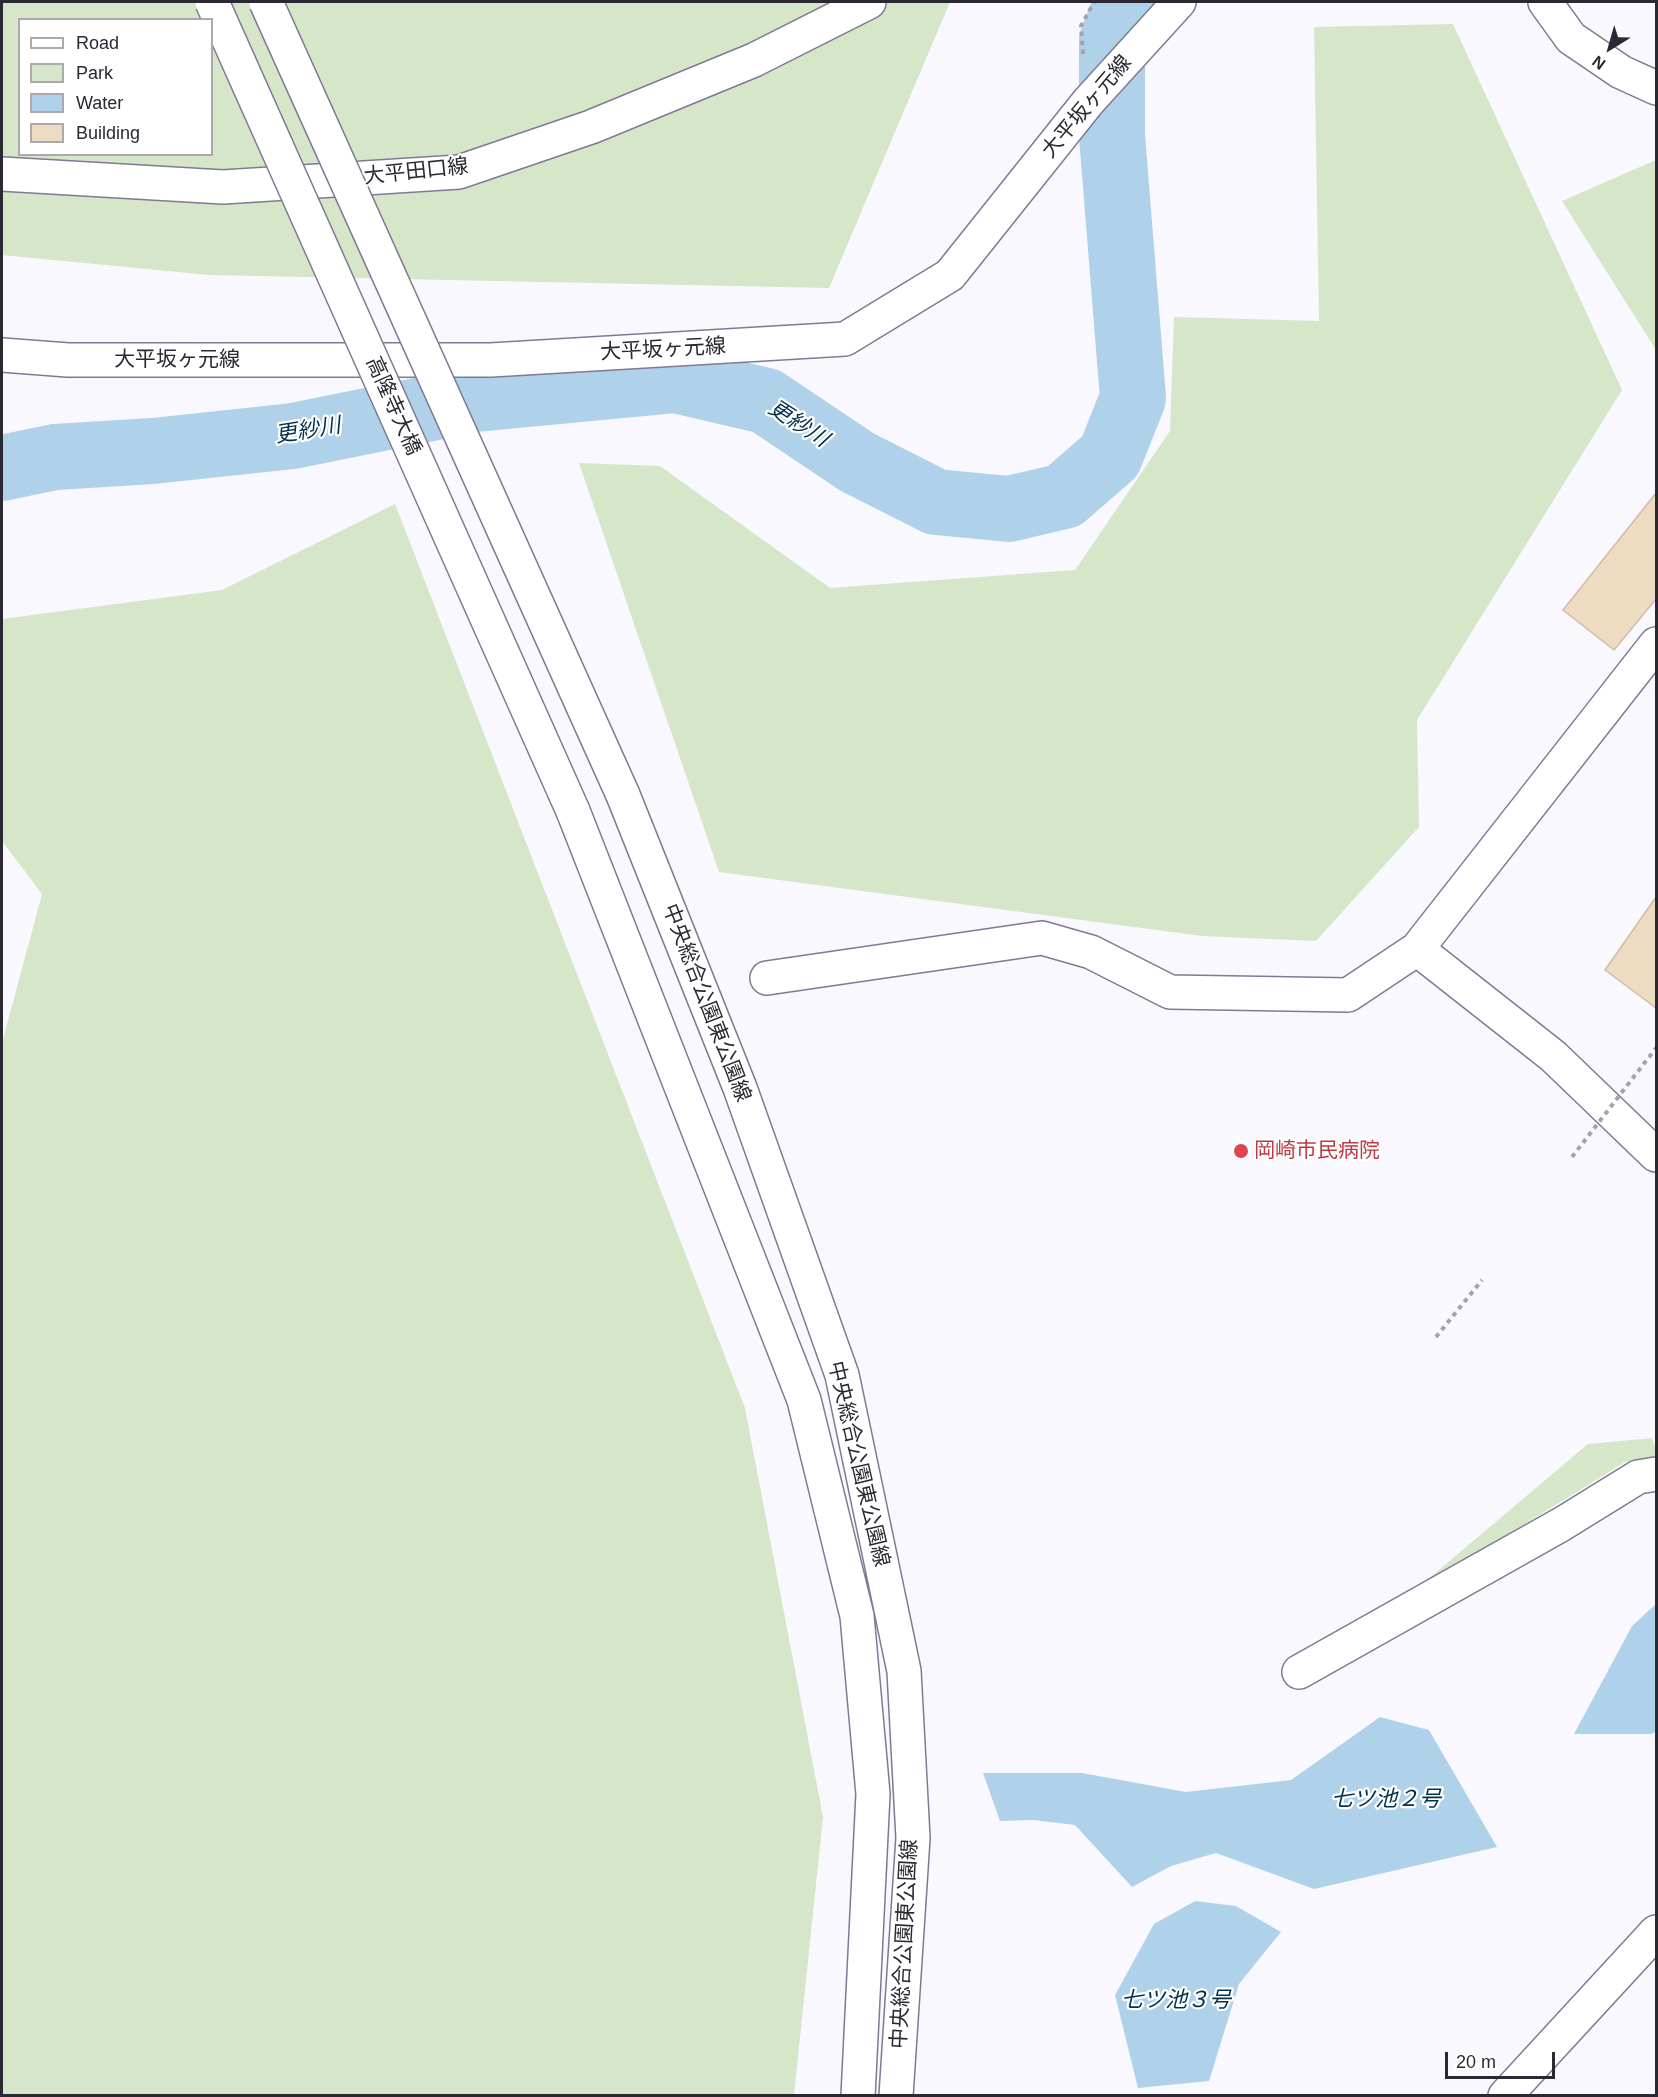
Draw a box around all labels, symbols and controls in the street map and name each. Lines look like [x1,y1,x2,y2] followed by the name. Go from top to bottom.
[18,18,213,156] legend
[1580,18,1640,78] north arrow
[76,33,119,53] text: Road
[1037,51,1137,163] street label: 大平坂ヶ元線
[1589,53,1609,73] text: N
[76,63,113,83] text: Park
[76,93,123,113] text: Water
[76,123,140,143] text: Building
[362,154,470,190] street label: 大平田口線
[599,334,727,366] street label: 大平坂ヶ元線
[114,347,240,373] street label: 大平坂ヶ元線
[360,353,426,459] street label: 高隆寺大橋
[763,395,833,453] water label: 更紗川
[273,413,343,449] water label: 更紗川
[657,900,755,1106] street label: 中央総合公園東公園線
[1254,1138,1380,1164] place label: 岡崎市民病院
[1232,1142,1250,1160] marker: 岡崎市民病院
[822,1359,894,1569] street label: 中央総合公園東公園線
[1331,1787,1441,1813] water label: 七ツ池２号
[887,1838,923,2050] street label: 中央総合公園東公園線
[1121,1988,1231,2014] water label: 七ツ池３号
[1448,2040,1558,2078] scale bar
[1456,2052,1496,2072] text: 20 m

